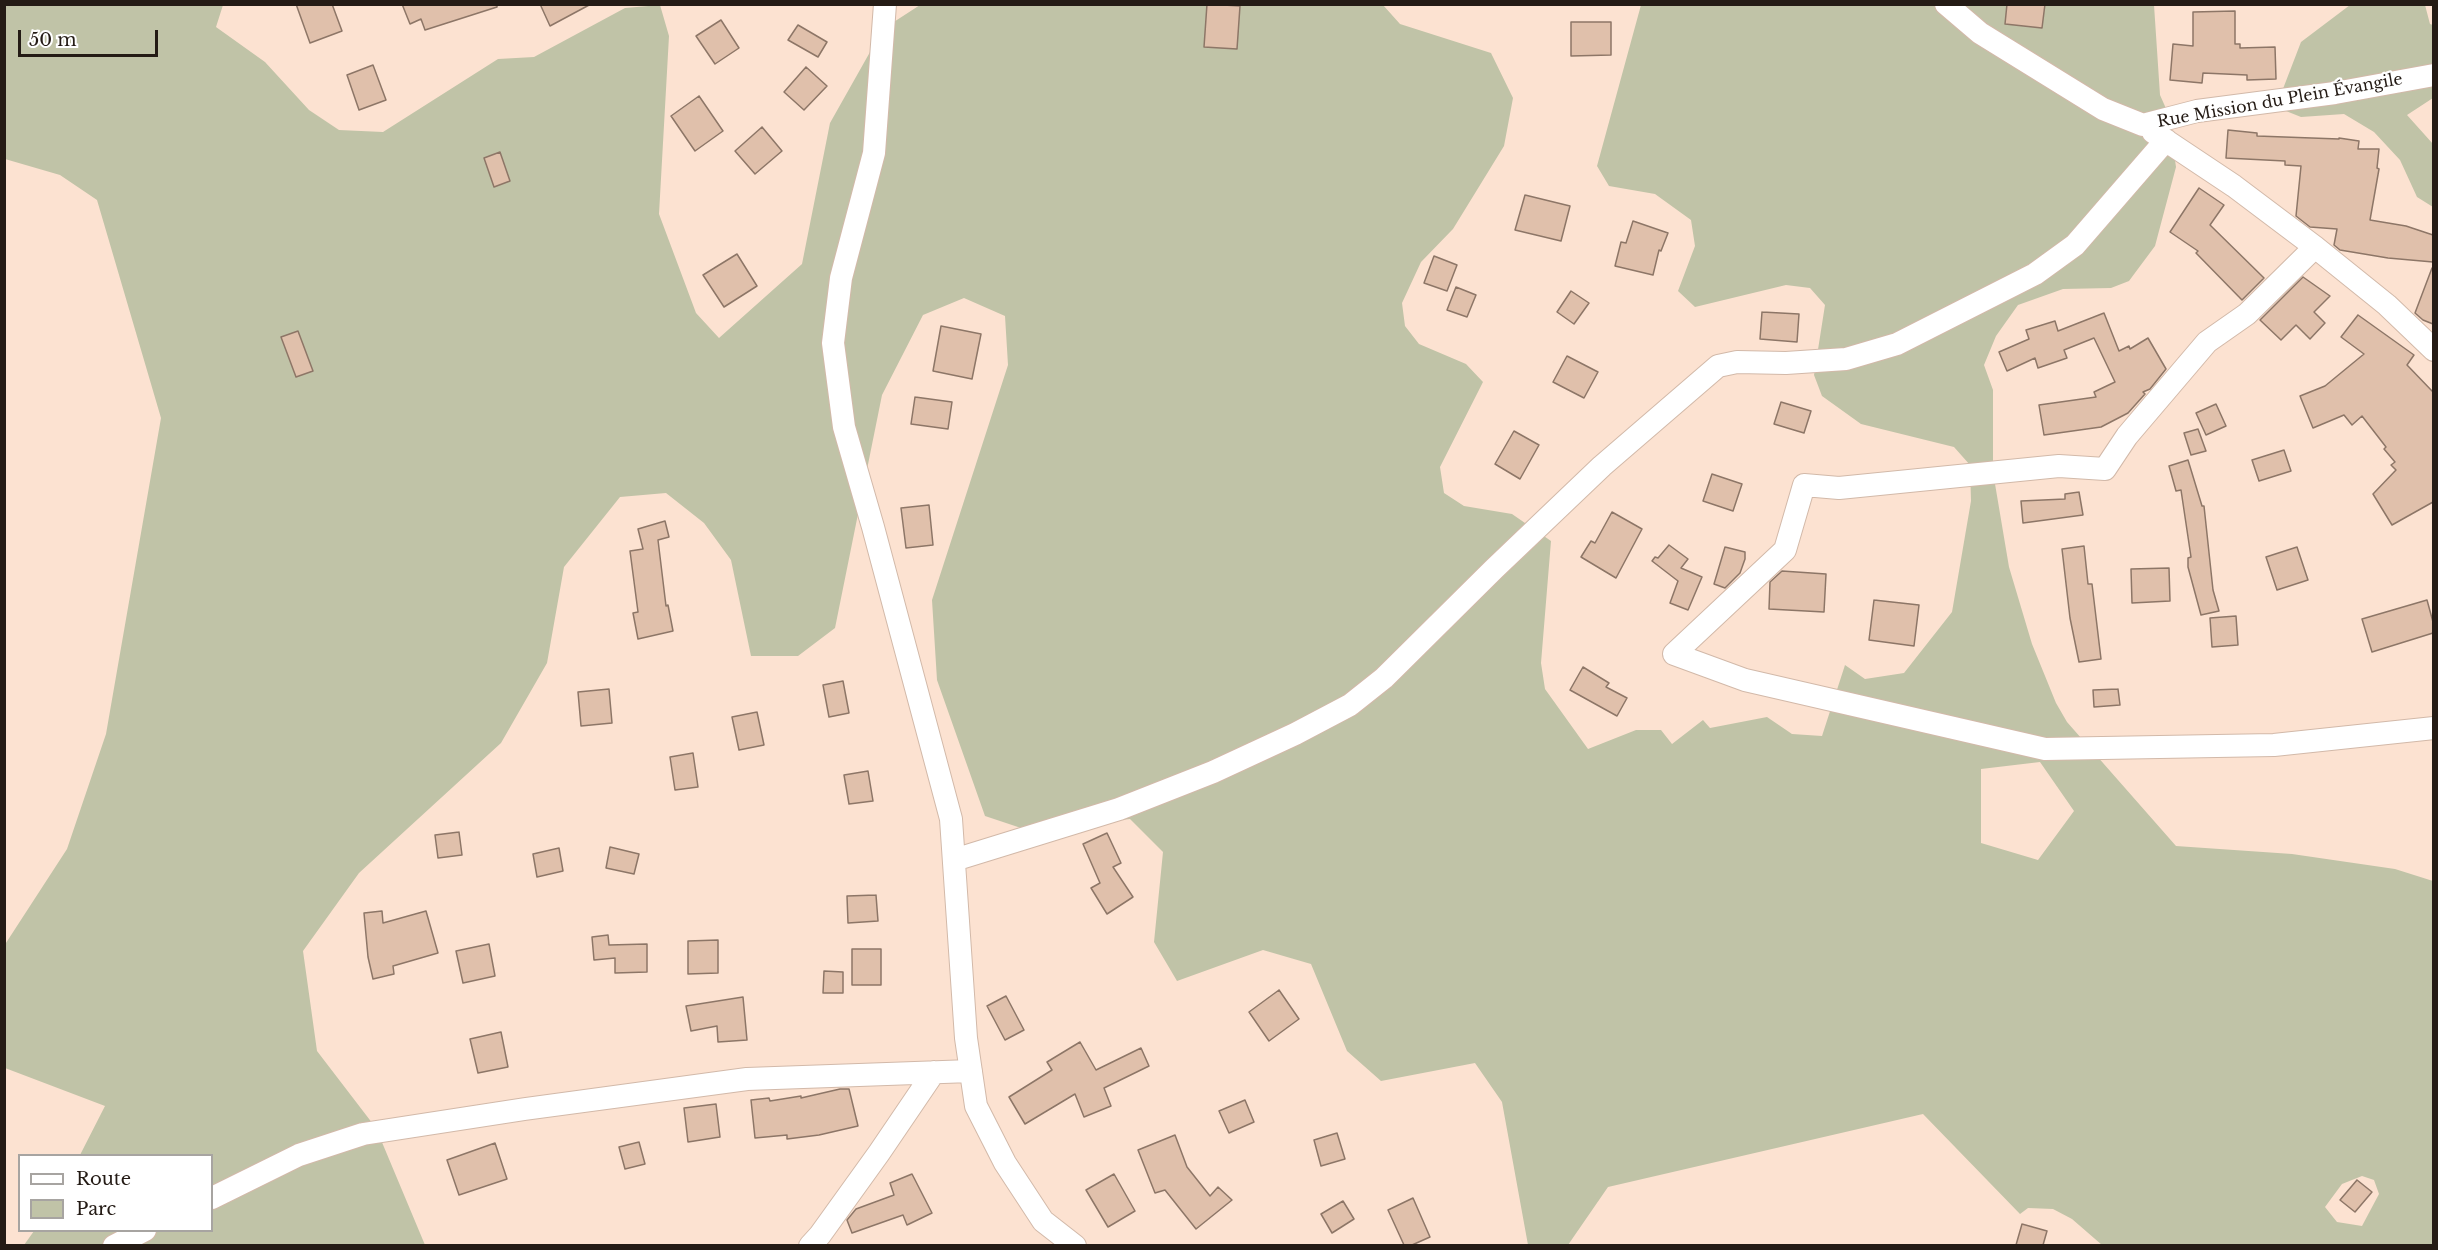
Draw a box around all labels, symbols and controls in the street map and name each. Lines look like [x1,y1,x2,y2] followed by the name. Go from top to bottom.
[21,18,160,56] scale bar
[29,29,77,51] text: 50 m
[2156,70,2404,132] street label: Rue Mission du Plein Évangile
[18,1154,213,1232] legend
[76,1168,131,1190] text: Route
[76,1198,116,1220] text: Parc

